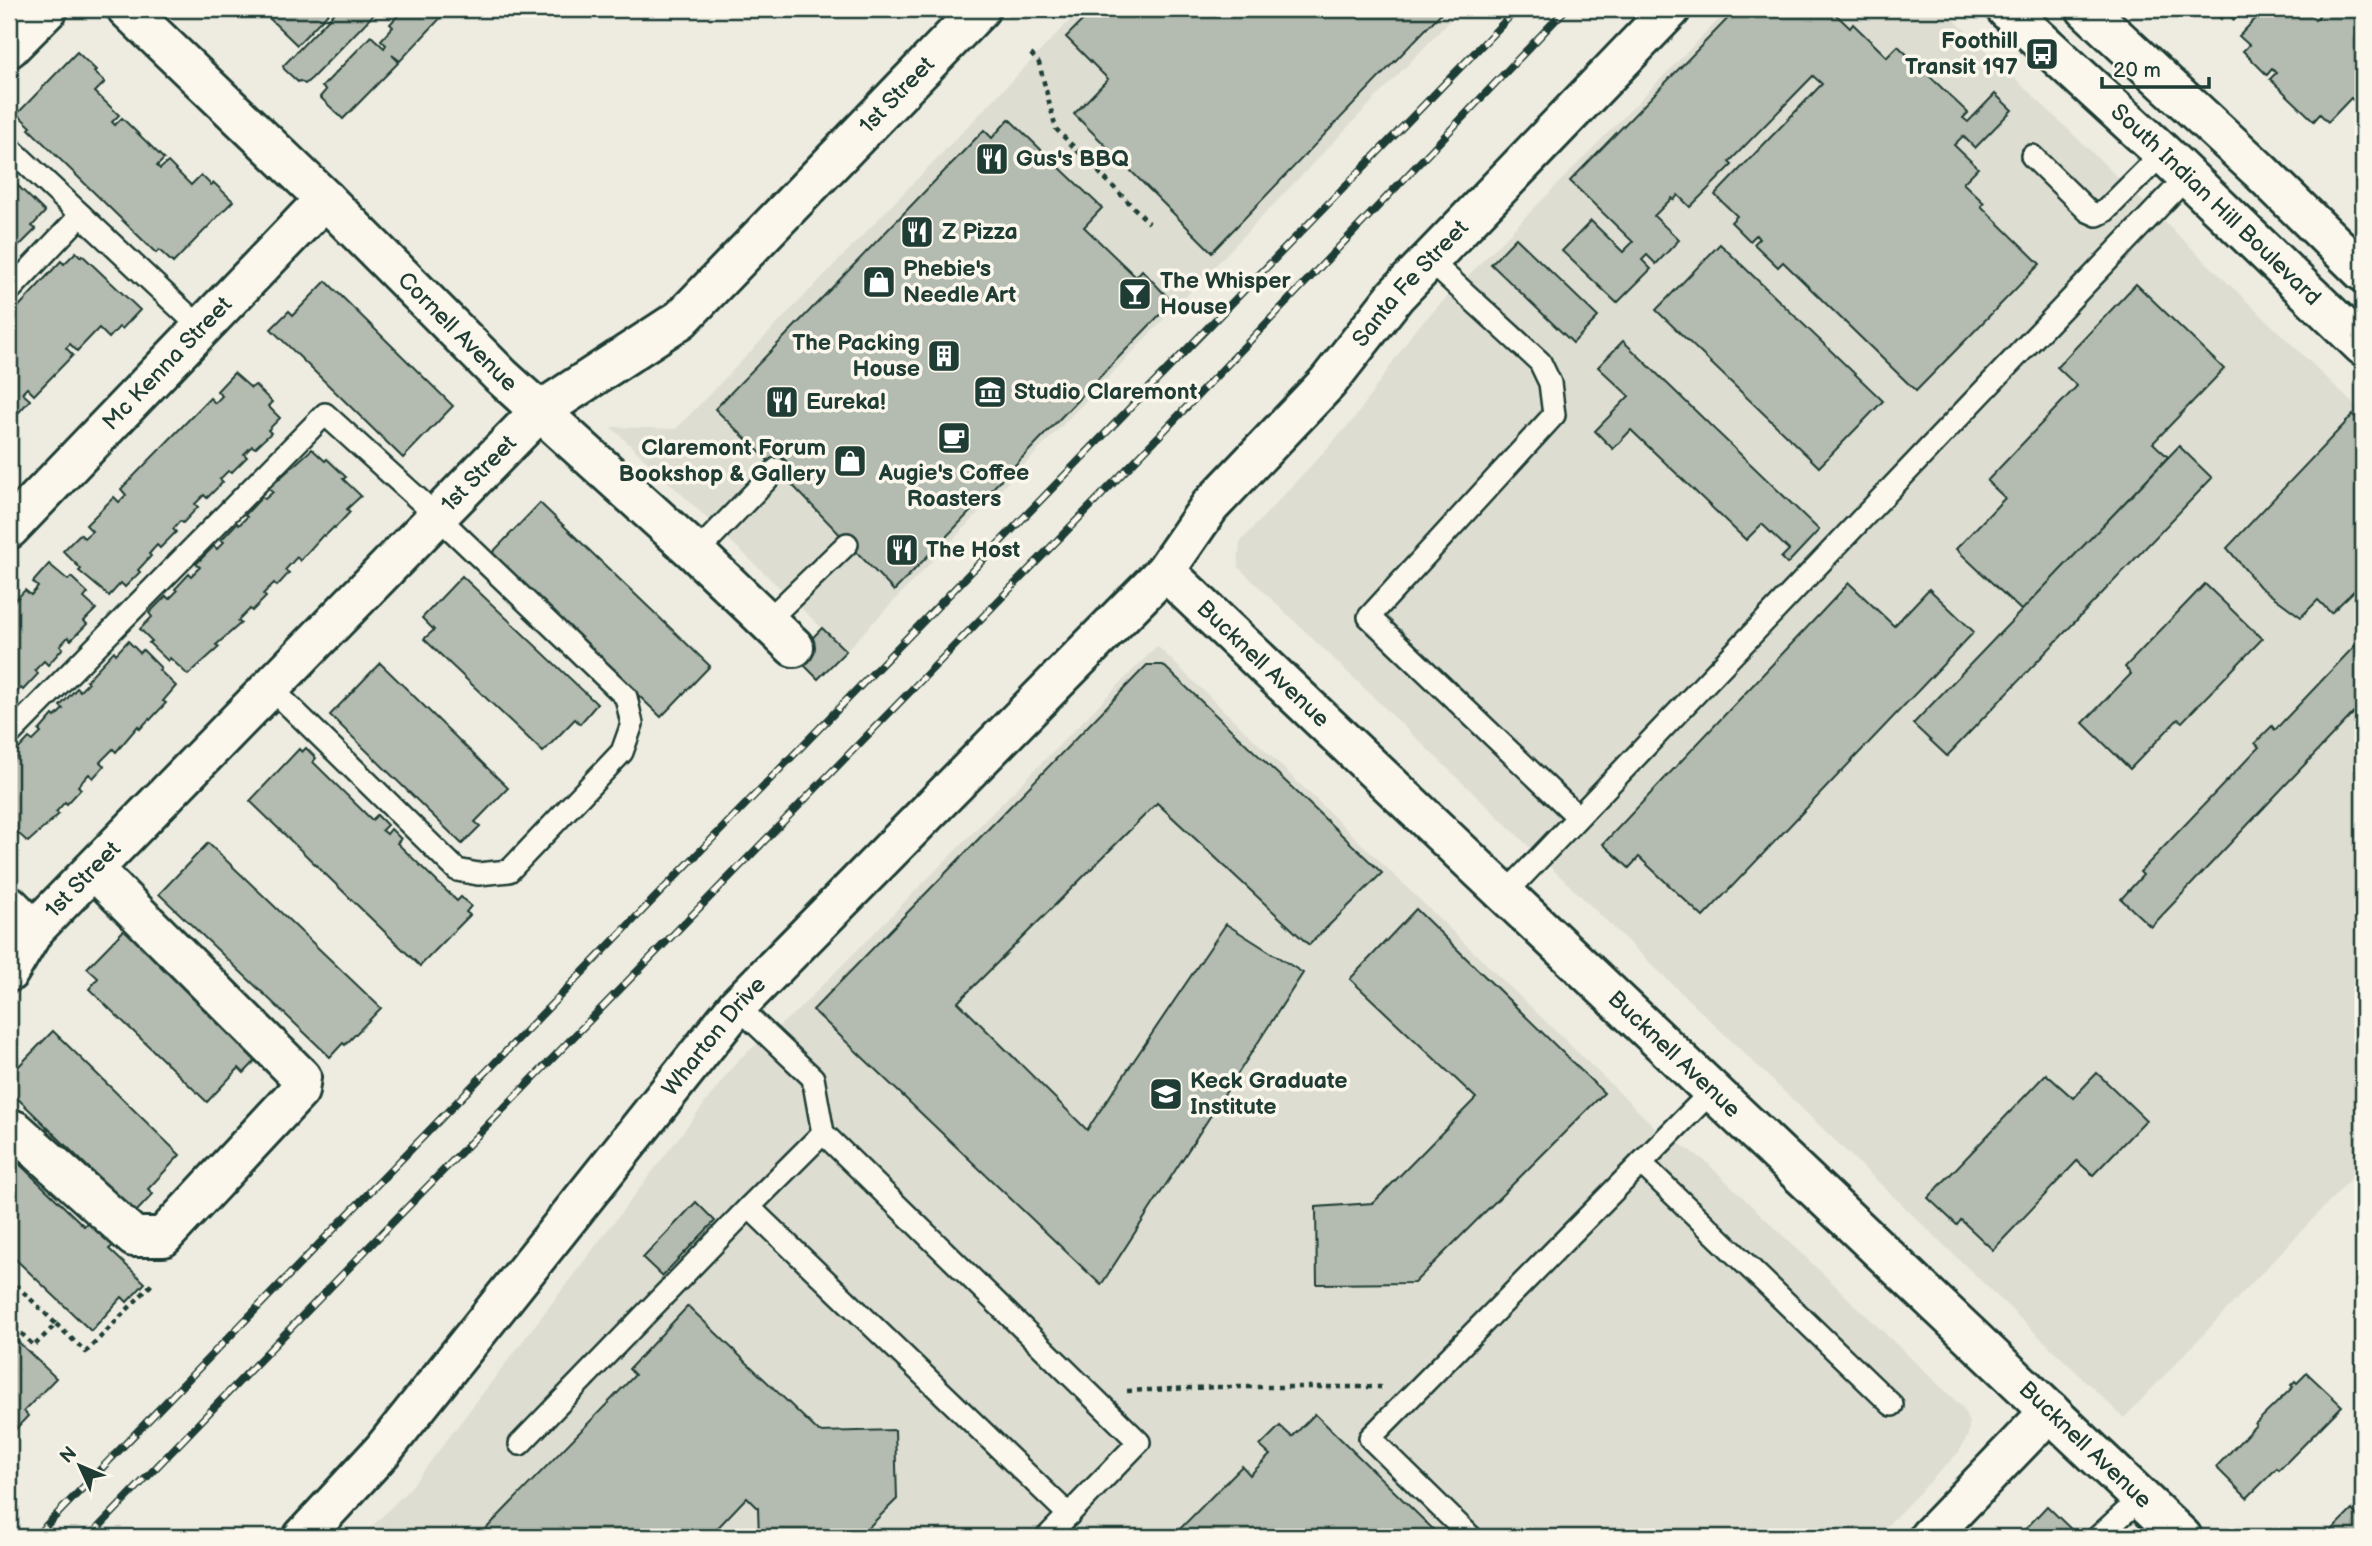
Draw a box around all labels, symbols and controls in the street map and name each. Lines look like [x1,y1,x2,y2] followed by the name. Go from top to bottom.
[1905,27,2018,81] place label: Foothill Transit 197
[2023,35,2061,73] bus stop icon: Foothill Transit 197
[2102,46,2209,90] scale bar
[853,51,940,140] street label: 1st Street
[2113,58,2161,83] text: 20 m
[2105,98,2327,312] street label: South Indian Hill Boulevard
[973,140,1011,178] restaurant icon: Gus's BBQ
[1016,145,1129,173] place label: Gus's BBQ
[898,213,936,251] restaurant icon: Z Pizza
[1346,214,1474,353] street label: Santa Fe Street
[942,218,1018,246] place label: Z Pizza
[903,255,1017,309] place label: Phebie's Needle Art
[860,263,898,301] shop icon: Phebie's Needle Art
[392,266,523,398] street label: Cornell Avenue
[1160,267,1291,321] place label: The Whisper House
[1116,275,1154,313] bar icon: The Whisper House
[97,291,238,436] street label: Mc Kenna Street
[792,329,920,383] place label: The Packing House
[925,337,963,375] building icon: The Packing House
[971,373,1009,411] museum icon: Studio Claremont
[1014,378,1198,406] place label: Studio Claremont
[763,383,801,421] restaurant icon: Eureka!
[806,388,886,416] place label: Eureka!
[935,419,973,457] cafe icon: Augie's Coffee Roasters
[435,430,522,518] street label: 1st Street
[619,434,826,488] place label: Claremont Forum Bookshop & Gallery
[831,442,869,480] shop icon: Claremont Forum Bookshop & Gallery
[878,459,1029,513] place label: Augie's Coffee Roasters
[883,531,921,569] restaurant icon: The Host
[926,536,1021,564] place label: The Host
[1191,594,1335,734] street label: Bucknell Avenue
[39,836,127,924] street label: 1st Street
[656,971,772,1102] street label: Wharton Drive
[1602,985,1746,1124] street label: Bucknell Avenue
[1190,1067,1348,1121] place label: Keck Graduate Institute
[1147,1075,1185,1113] school or university icon: Keck Graduate Institute
[2013,1375,2157,1514] street label: Bucknell Avenue
[46,1430,116,1500] north arrow
[56,1442,82,1468] text: N

